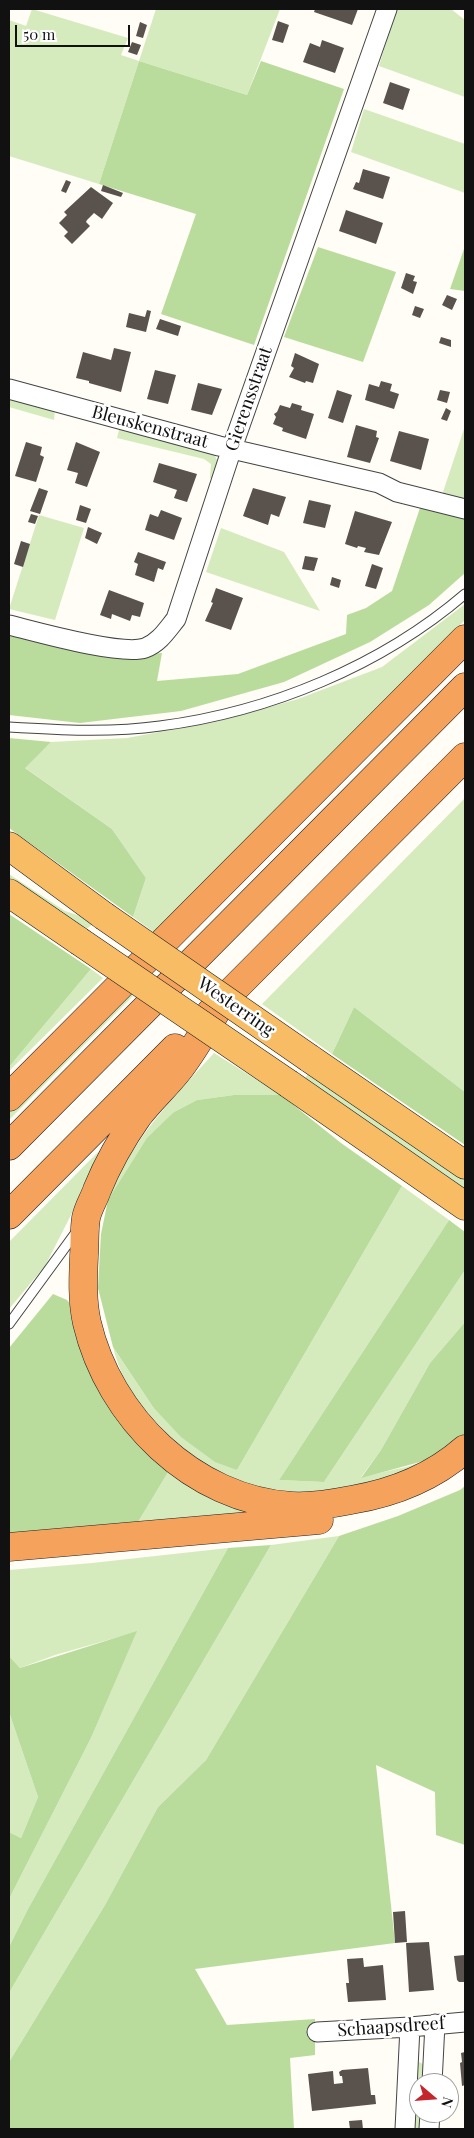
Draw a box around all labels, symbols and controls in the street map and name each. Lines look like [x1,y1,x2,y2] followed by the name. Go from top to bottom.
[18,15,132,47] scale bar
[23,24,55,44] text: 50 m
[221,344,277,454] street label: Gierensstraat
[89,401,211,453] street label: Bleuskenstraat
[193,973,279,1041] street label: Westerring
[336,2012,446,2042] street label: Schaapsdreef
[409,2073,459,2123] north arrow
[437,2095,458,2110] text: N

